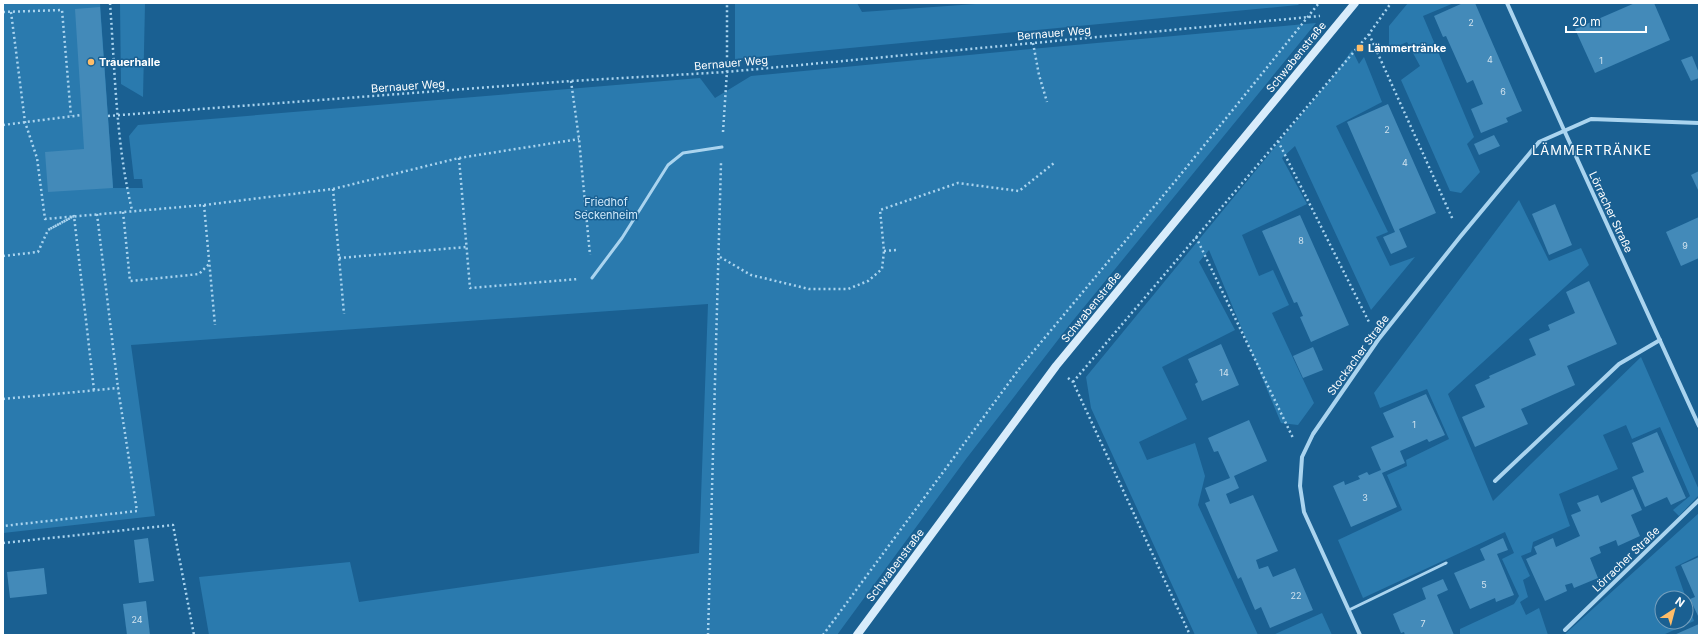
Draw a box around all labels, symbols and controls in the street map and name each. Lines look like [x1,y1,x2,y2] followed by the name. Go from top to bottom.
[1566,8,1646,34] scale bar
[1572,14,1601,29] text: 20 m
[1468,17,1474,28] house number: 2
[1263,19,1329,95] street label: Schwabenstraße
[1016,23,1092,43] street label: Bernauer Weg
[1368,41,1447,55] place label: Lämmertränke
[1355,43,1365,53] marker: Lämmertränke
[693,53,769,73] street label: Bernauer Weg
[1487,54,1493,65] house number: 4
[99,55,161,69] place label: Trauerhalle
[1599,55,1603,66] house number: 1
[86,57,96,67] marker: Trauerhalle
[371,76,445,96] street label: Bernauer Weg
[1500,86,1506,97] house number: 6
[1384,124,1390,135] house number: 2
[1532,142,1652,158] district label: LÄMMERTRÄNKE
[1402,157,1408,168] house number: 4
[1586,169,1636,255] street label: Lörracher Straße
[574,195,638,222] park label: Friedhof Seckenheim
[1298,235,1304,246] house number: 8
[1682,240,1688,251] house number: 9
[1058,269,1124,345] street label: Schwabenstraße
[1324,312,1392,398] street label: Stockacher Straße
[1219,367,1229,378] house number: 14
[1412,419,1416,430] house number: 1
[1362,492,1368,503] house number: 3
[1589,523,1663,595] street label: Lörracher Straße
[863,526,927,604] street label: Schwabenstraße
[1481,579,1487,590] house number: 5
[1291,590,1301,601] house number: 22
[1654,590,1694,630] north arrow
[1672,594,1687,610] text: N
[131,614,143,625] house number: 24
[1420,618,1426,629] house number: 7

